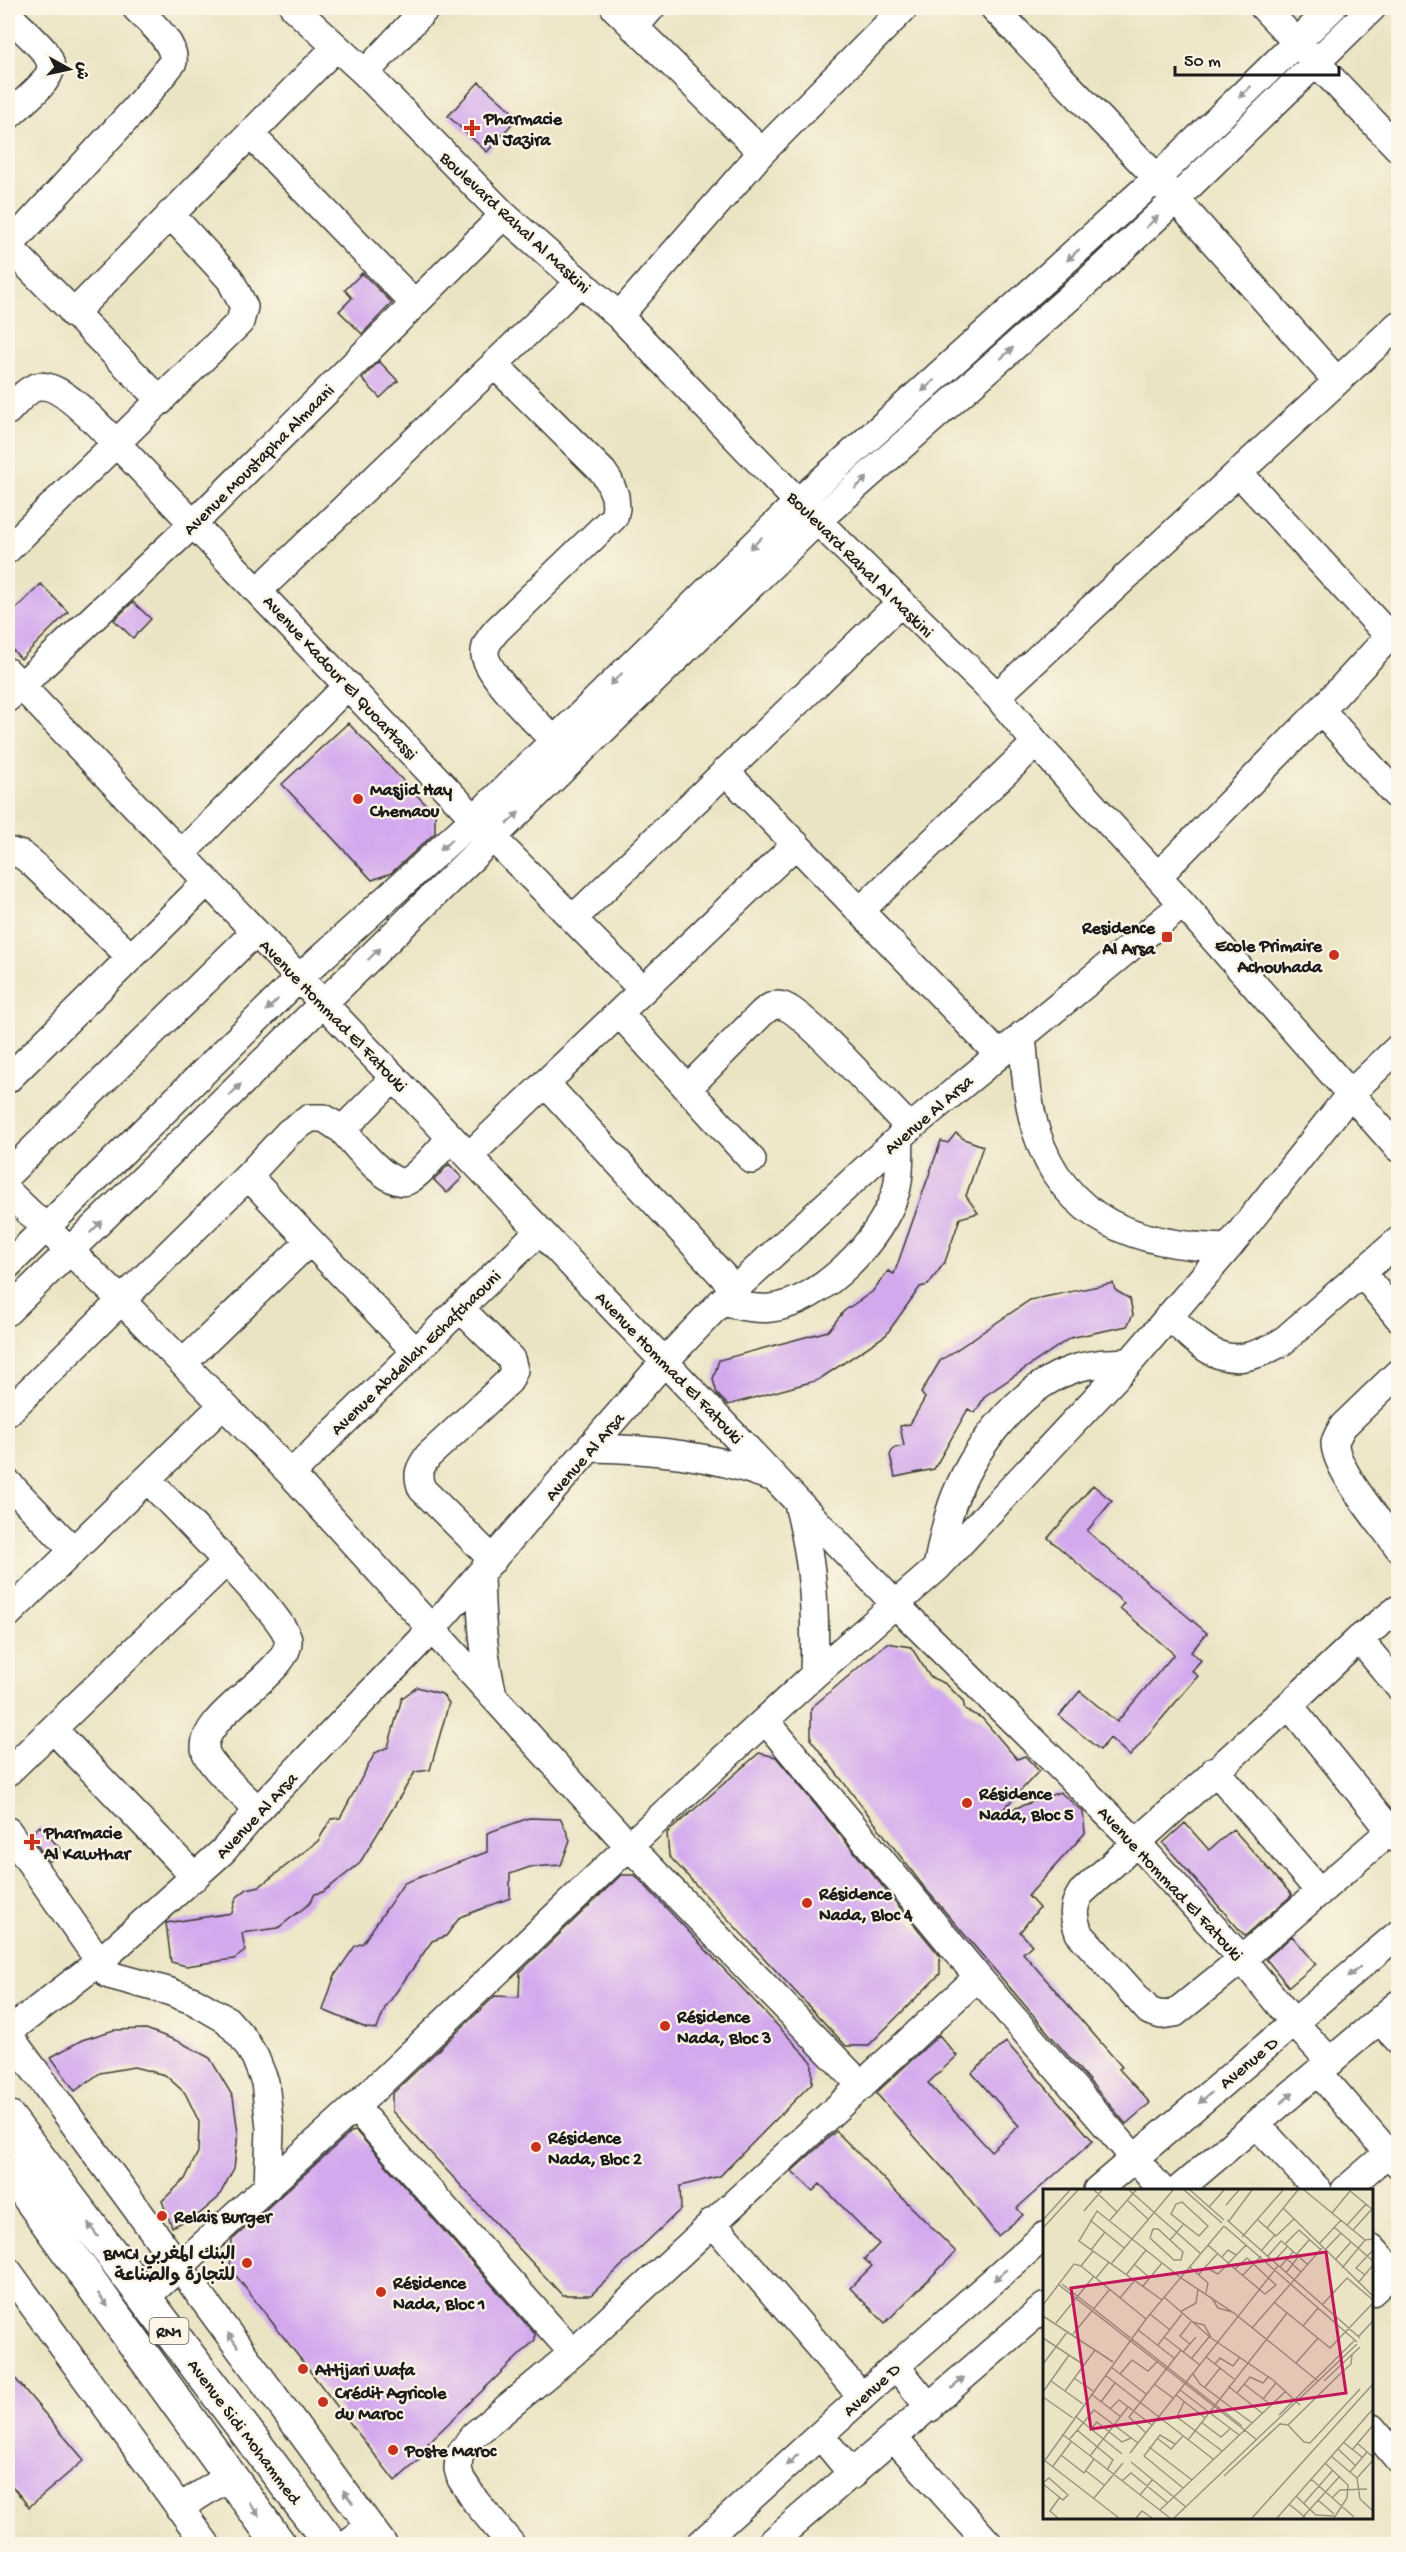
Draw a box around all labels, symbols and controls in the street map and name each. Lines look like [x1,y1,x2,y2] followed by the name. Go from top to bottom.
[39,39,99,99] north arrow
[1175,39,1338,77] scale bar
[1184,52,1221,73] text: 50 m
[70,61,91,81] text: ش
[1238,85,1252,99] one-way arrow
[483,110,563,152] place label: Pharmacie Al Jazira
[465,121,479,135] marker: Pharmacie Al Jazira
[434,148,594,299] street label: Boulevard Rahal Al Maskini
[1144,216,1158,230] one-way arrow
[1066,248,1080,262] one-way arrow
[999,347,1014,360] one-way arrow
[921,379,936,392] one-way arrow
[180,381,340,541] street label: Avenue Moustapha Almaani
[853,476,869,489] one-way arrow
[781,487,937,644] street label: Boulevard Rahal Al Maskini
[749,536,763,550] one-way arrow
[257,592,421,765] street label: Avenue Kadour El Quoartassi
[610,672,624,686] one-way arrow
[369,781,452,823] place label: Masjid Hay Chemaou
[351,792,365,806] marker: Masjid Hay Chemaou
[506,811,520,825] one-way arrow
[439,838,454,852] one-way arrow
[1081,919,1156,961] place label: Residence Al Arsa
[1160,930,1174,944] marker: Residence Al Arsa
[254,936,411,1098] street label: Avenue Hommad El Fatouki
[1215,937,1323,979] place label: Ecole Primaire Achouhada
[366,947,380,961] one-way arrow
[1327,948,1341,962] marker: Ecole Primaire Achouhada
[265,998,280,1012] one-way arrow
[881,1071,979,1160] street label: Avenue Al Arsa
[227,1084,241,1098] one-way arrow
[88,1220,103,1234] one-way arrow
[327,1267,506,1441] street label: Avenue Abdellah Echafchaouni
[590,1288,747,1450] street label: Avenue Hommad El Fatouki
[542,1408,631,1506] street label: Avenue Al Arsa
[212,1768,304,1864] street label: Avenue Al Arsa
[978,1785,1074,1827] place label: Résidence Nada, Bloc 5
[960,1796,974,1810] marker: Résidence Nada, Bloc 5
[1092,1803,1247,1967] street label: Avenue Hommad El Fatouki
[43,1824,133,1866] place label: Pharmacie Al Kawthar
[25,1835,39,1849] marker: Pharmacie Al Kawthar
[818,1885,913,1927] place label: Résidence Nada, Bloc 4
[800,1896,814,1910] marker: Résidence Nada, Bloc 4
[1347,1965,1362,1978] one-way arrow
[676,2008,771,2050] place label: Résidence Nada, Bloc 3
[658,2019,672,2033] marker: Résidence Nada, Bloc 3
[1216,2033,1283,2095] street label: Avenue D
[1198,2091,1213,2104] one-way arrow
[1279,2092,1295,2105] one-way arrow
[547,2129,642,2171] place label: Résidence Nada, Bloc 2
[529,2140,543,2154] marker: Résidence Nada, Bloc 2
[1043,2189,1373,2519] inset map
[173,2208,274,2229] place label: Relais Burger
[155,2209,169,2223] marker: Relais Burger
[87,2222,99,2237] one-way arrow
[102,2245,235,2287] place label: BMCI البنك المغربي للتجارة والصناعة
[240,2256,254,2270] marker: BMCI البنك المغربي للتجارة والصناعة
[993,2268,1008,2282] one-way arrow
[392,2274,485,2316] place label: Résidence Nada, Bloc 1
[374,2285,388,2299] marker: Résidence Nada, Bloc 1
[97,2293,109,2308] one-way arrow
[150,2318,188,2344] road number: RN1
[227,2333,239,2349] one-way arrow
[182,2356,305,2510] street label: Avenue Sidi Mohammed
[840,2359,906,2422] street label: Avenue D
[314,2361,416,2382] place label: Attijari Wafa
[296,2362,310,2376] marker: Attijari Wafa
[950,2377,965,2390] one-way arrow
[334,2384,447,2426] place label: Crédit Agricole du Maroc
[316,2395,330,2409] marker: Crédit Agricole du Maroc
[404,2442,497,2463] place label: Poste Maroc
[386,2443,400,2457] marker: Poste Maroc
[785,2453,800,2466] one-way arrow
[343,2490,355,2505] one-way arrow
[248,2501,260,2517] one-way arrow

